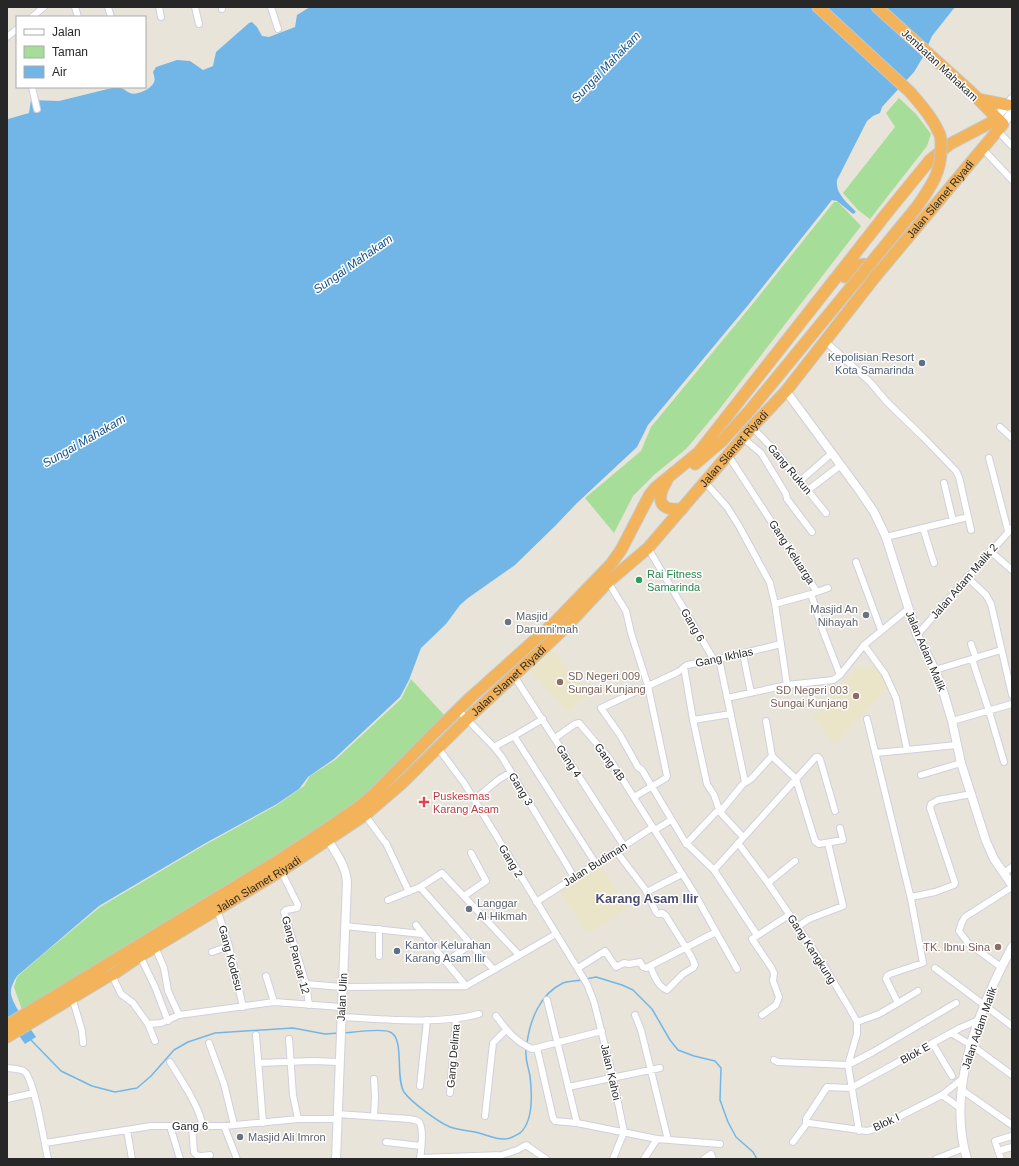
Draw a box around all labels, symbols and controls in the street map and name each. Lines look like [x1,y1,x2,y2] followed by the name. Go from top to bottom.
[16,16,146,88] legend
[52,25,81,39] text: Jalan
[899,27,981,103] street label: Jembatan Mahakam
[569,29,643,105] water label: Sungai Mahakam
[52,45,88,59] text: Taman
[52,65,67,79] text: Air
[904,158,976,240] street label: Jalan Slamet Riyadi
[311,231,395,297] water label: Sungai Mahakam
[828,351,915,376] place label: Kepolisian Resort Kota Samarinda
[917,358,927,368] marker: Kepolisian Resort Kota Samarinda
[697,408,770,489] street label: Jalan Slamet Riyadi
[40,412,128,470] water label: Sungai Mahakam
[766,441,814,497] street label: Gang Rukun
[767,518,818,587] street label: Gang Keluarga
[928,541,1000,621] street label: Jalan Adam Malik 2
[647,568,703,593] place label: Rai Fitness Samarinda
[634,575,644,585] marker: Rai Fitness Samarinda
[810,603,858,628] place label: Masjid An Nihayah
[679,606,707,644] street label: Gang 6
[904,609,949,693] street label: Jalan Adam Malik
[516,610,578,635] place label: Masjid Darunni'mah
[861,610,871,620] marker: Masjid An Nihayah
[503,617,513,627] marker: Masjid Darunni'mah
[469,643,548,718] street label: Jalan Slamet Riyadi
[694,645,754,669] street label: Gang Ikhlas
[568,670,646,695] place label: SD Negeri 009 Sungai Kunjang
[555,677,565,687] marker: SD Negeri 009 Sungai Kunjang
[770,684,848,709] place label: SD Negeri 003 Sungai Kunjang
[851,691,861,701] marker: SD Negeri 003 Sungai Kunjang
[592,741,628,783] street label: Gang 4B
[554,743,584,779] street label: Gang 4
[507,770,535,808] street label: Gang 3
[433,790,499,815] place label: Puskesmas Karang Asam
[418,796,430,808] marker: Puskesmas Karang Asam
[561,840,629,888] street label: Jalan Budiman
[497,842,525,880] street label: Gang 2
[214,854,303,915] street label: Jalan Slamet Riyadi
[596,891,698,906] district label: Karang Asam Ilir
[477,897,527,922] place label: Langgar Al Hikmah
[464,904,474,914] marker: Langgar Al Hikmah
[785,912,839,986] street label: Gang Kangkung
[280,915,312,995] street label: Gang Pancar 12
[216,924,246,992] street label: Gang Kodesu
[405,939,491,964] place label: Kantor Kelurahan Karang Asam Ilir
[923,941,991,953] place label: TK. Ibnu Sina
[993,942,1003,952] marker: TK. Ibnu Sina
[392,946,402,956] marker: Kantor Kelurahan Karang Asam Ilir
[335,973,349,1021] street label: Jalan Ulin
[959,985,999,1071] street label: Jalan Adam Malik
[444,1023,462,1089] street label: Gang Delima
[898,1040,932,1066] street label: Blok E
[599,1043,623,1101] street label: Jalan Kahoi
[871,1111,901,1133] street label: Blok I
[172,1120,208,1132] street label: Gang 6
[248,1131,326,1143] place label: Masjid Ali Imron
[235,1132,245,1142] marker: Masjid Ali Imron

